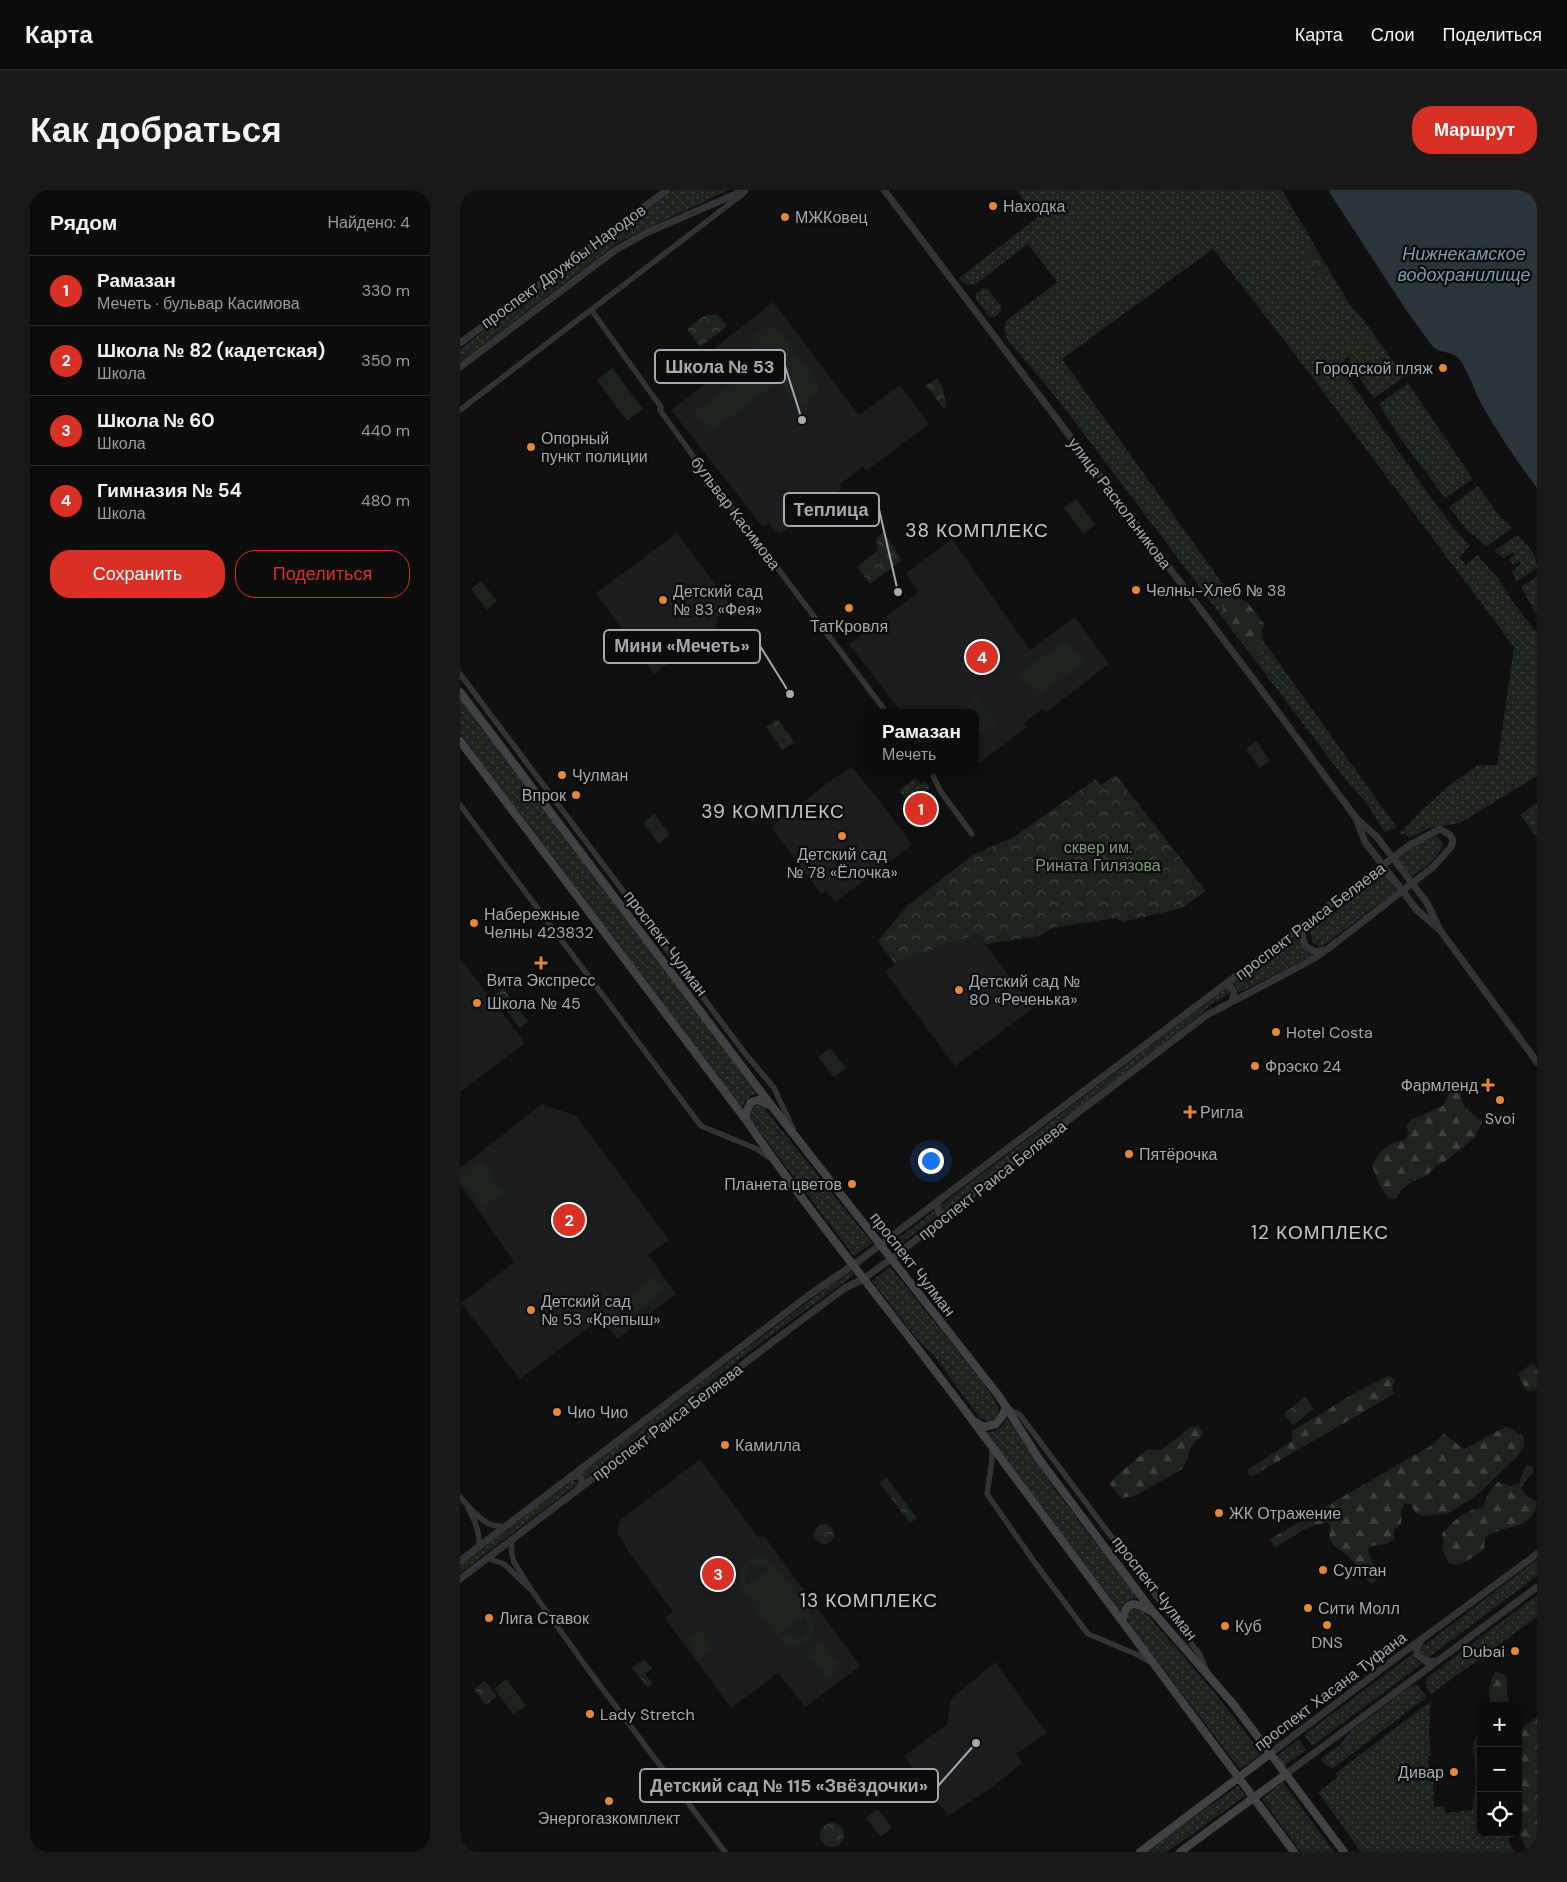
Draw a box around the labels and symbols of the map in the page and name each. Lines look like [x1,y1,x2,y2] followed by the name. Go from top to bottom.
[1003,196,1066,217] place label: Находка
[477,199,650,333] street label: проспект Дружбы Народов
[987,200,999,212] marker: Находка
[795,207,868,228] place label: МЖКовец
[779,211,791,223] marker: МЖКовец
[1397,242,1531,287] water label: Нижнекамское водохранилище
[655,350,785,383] callout: Школа № 53
[665,355,775,379] text: Школа № 53
[1315,358,1433,379] place label: Городской пляж
[1437,362,1449,374] marker: Городской пляж
[541,428,648,467] place label: Опорный пункт полиции
[1063,433,1176,573] street label: улица Раскольникова
[525,441,537,453] marker: Опорный пункт полиции
[686,452,785,574] street label: бульвар Касимова
[784,493,879,526] callout: Теплица
[794,498,869,522] text: Теплица
[905,518,1049,543] district label: 38 КОМПЛЕКС
[1146,580,1286,601] place label: Челны-Хлеб № 38
[673,581,763,620] place label: Детский сад № 83 «Фея»
[1130,584,1142,596] marker: Челны-Хлеб № 38
[657,594,669,606] marker: Детский сад № 83 «Фея»
[843,602,855,614] marker: ТатКровля
[810,616,888,637] place label: ТатКровля
[604,630,760,663] callout: Мини «Мечеть»
[614,634,750,658] text: Мини «Мечеть»
[966,638,998,676] pin: 4
[572,765,628,786] place label: Чулман
[556,769,568,781] marker: Чулман
[522,785,567,806] place label: Впрок
[570,789,582,801] marker: Впрок
[905,790,937,828] pin: 1
[701,799,845,824] district label: 39 КОМПЛЕКС
[836,830,848,842] marker: Детский сад № 78 «Ёлочка»
[1035,837,1161,876] park label: сквер им. Рината Гилязова
[786,844,898,883] place label: Детский сад № 78 «Ёлочка»
[1231,858,1390,985] street label: проспект Раиса Беляева
[619,886,712,1000] street label: проспект Чулман
[484,904,594,943] place label: Набережные Челны 423832
[468,917,480,929] marker: Набережные Челны 423832
[535,957,547,969] marker: Вита Экспресс
[486,970,596,991] place label: Вита Экспресс
[969,971,1080,1010] place label: Детский сад № 80 «Реченька»
[953,984,965,996] marker: Детский сад № 80 «Реченька»
[487,993,581,1014] place label: Школа № 45
[471,997,483,1009] marker: Школа № 45
[1286,1022,1373,1043] place label: Hotel Costa
[1270,1026,1282,1038] marker: Hotel Costa
[1265,1056,1342,1077] place label: Фрэско 24
[1249,1060,1261,1072] marker: Фрэско 24
[1401,1075,1479,1096] place label: Фармленд
[1482,1079,1494,1091] marker: Фармленд
[1494,1094,1506,1106] marker: Svoi
[1200,1102,1243,1123] place label: Ригла
[1184,1106,1196,1118] marker: Ригла
[1485,1108,1515,1129] place label: Svoi
[914,1116,1071,1245] street label: проспект Раиса Беляева
[1139,1144,1218,1165] place label: Пятёрочка
[918,1148,944,1174] your location
[1123,1148,1135,1160] marker: Пятёрочка
[724,1174,842,1195] place label: Планета цветов
[846,1178,858,1190] marker: Планета цветов
[553,1201,585,1239] pin: 2
[865,1208,960,1321] street label: проспект Чулман
[1251,1220,1389,1245] district label: 12 КОМПЛЕКС
[541,1291,660,1330] place label: Детский сад № 53 «Крепыш»
[525,1304,537,1316] marker: Детский сад № 53 «Крепыш»
[588,1359,747,1486] street label: проспект Раиса Беляева
[567,1402,628,1423] place label: Чио Чио
[551,1406,563,1418] marker: Чио Чио
[735,1435,801,1456] place label: Камилла
[719,1439,731,1451] marker: Камилла
[1229,1503,1341,1524] place label: ЖК Отражение
[1213,1507,1225,1519] marker: ЖК Отражение
[1107,1532,1202,1645] street label: проспект Чулман
[702,1555,734,1593] pin: 3
[1333,1560,1386,1581] place label: Султан
[1317,1564,1329,1576] marker: Султан
[800,1588,938,1613] district label: 13 КОМПЛЕКС
[1318,1598,1400,1619] place label: Сити Молл
[1302,1602,1314,1614] marker: Сити Молл
[499,1608,590,1629] place label: Лига Ставок
[483,1612,495,1624] marker: Лига Ставок
[1235,1616,1262,1637] place label: Куб
[1321,1619,1333,1631] marker: DNS
[1219,1620,1231,1632] marker: Куб
[1250,1627,1411,1756] street label: проспект Хасана Туфана
[1311,1632,1343,1653] place label: DNS
[1462,1641,1505,1662] place label: Dubai
[1509,1645,1521,1657] marker: Dubai
[600,1704,695,1725] place label: Lady Stretch
[584,1708,596,1720] marker: Lady Stretch
[1398,1762,1444,1783] place label: Дивар
[1448,1766,1460,1778] marker: Дивар
[640,1769,938,1802] callout: Детский сад № 115 «Звёздочки»
[650,1774,928,1798] text: Детский сад № 115 «Звёздочки»
[603,1795,615,1807] marker: Энергогазкомплект
[538,1808,681,1829] place label: Энергогазкомплект

